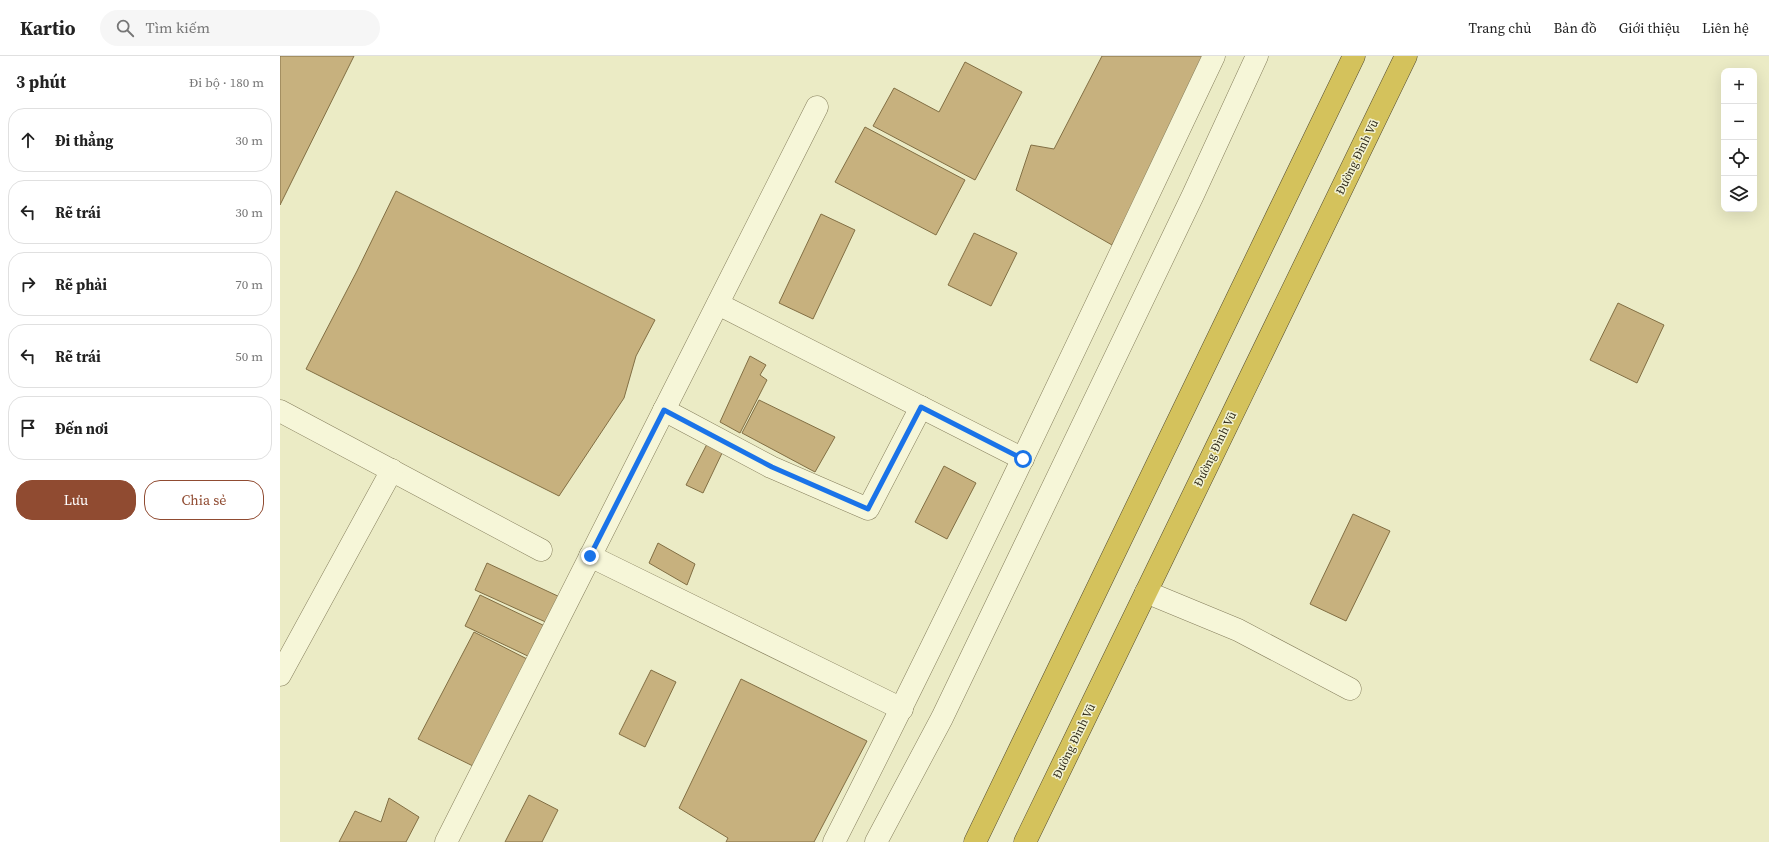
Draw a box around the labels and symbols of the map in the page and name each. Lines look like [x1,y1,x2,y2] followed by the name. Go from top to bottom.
[1332,117,1382,197] street label: Đường Đình Vũ
[1190,409,1240,489] street label: Đường Đình Vũ
[1014,450,1032,468] route start
[581,547,599,565] route end
[1049,701,1099,781] street label: Đường Đình Vũ

